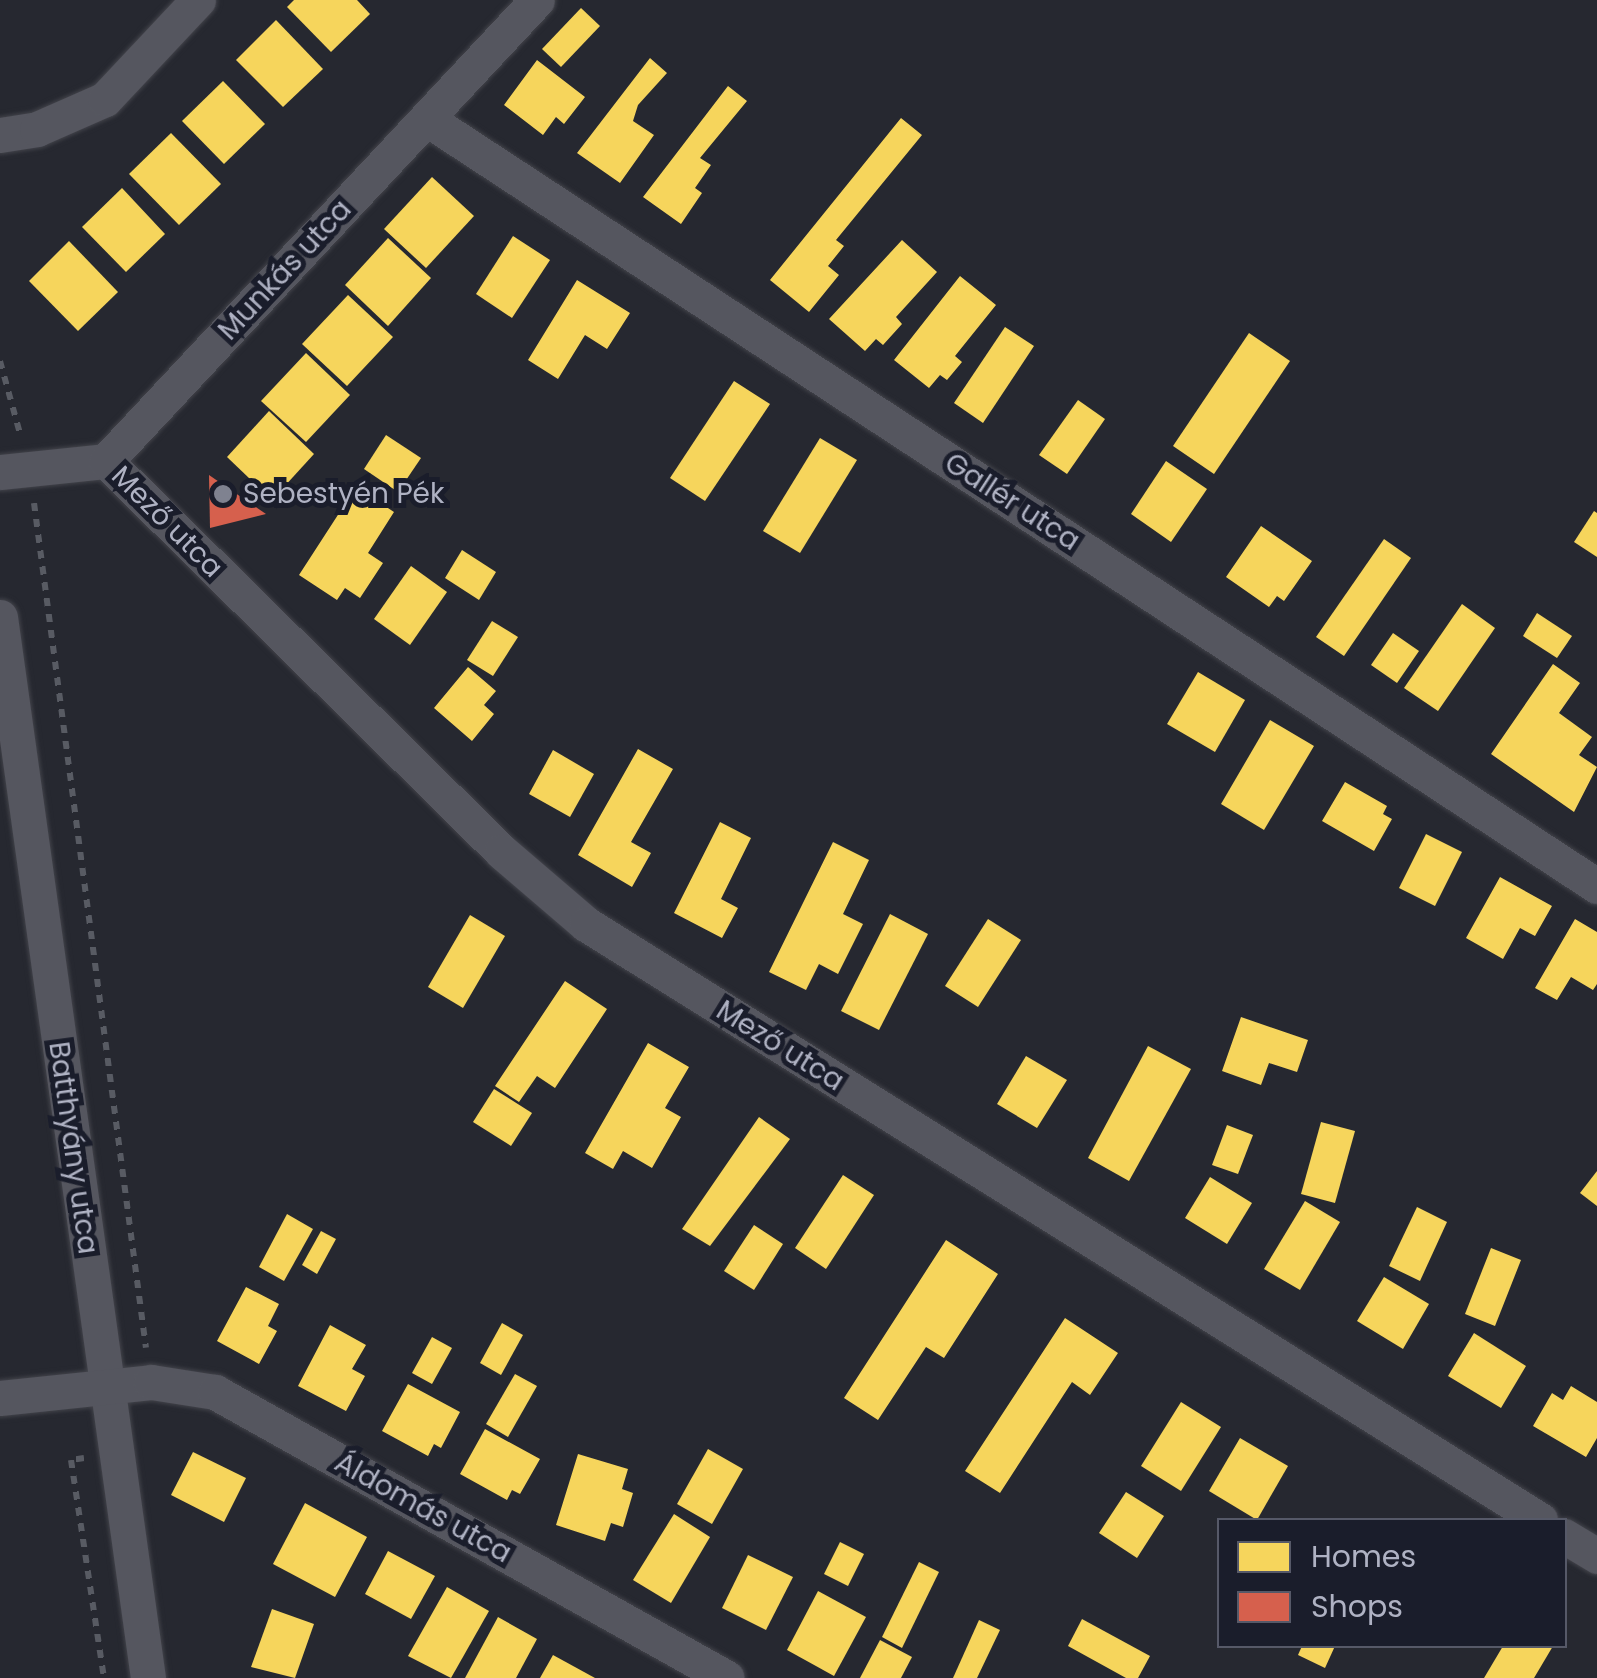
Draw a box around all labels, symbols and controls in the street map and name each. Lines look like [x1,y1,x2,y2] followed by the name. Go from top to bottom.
[212,193,358,347] street label: Munkás utca
[938,446,1086,558] street label: Gallér utca
[104,459,230,585] street label: Mező utca
[243,477,444,511] place label: Sebestyén Pék
[212,483,234,505] marker: Sebestyén Pék
[710,994,850,1098] street label: Mező utca
[41,1040,105,1256] street label: Batthyány utca
[329,1446,517,1570] street label: Áldomás utca
[1217,1518,1567,1648] legend
[1311,1535,1416,1578] text: Homes
[1311,1585,1403,1628] text: Shops

